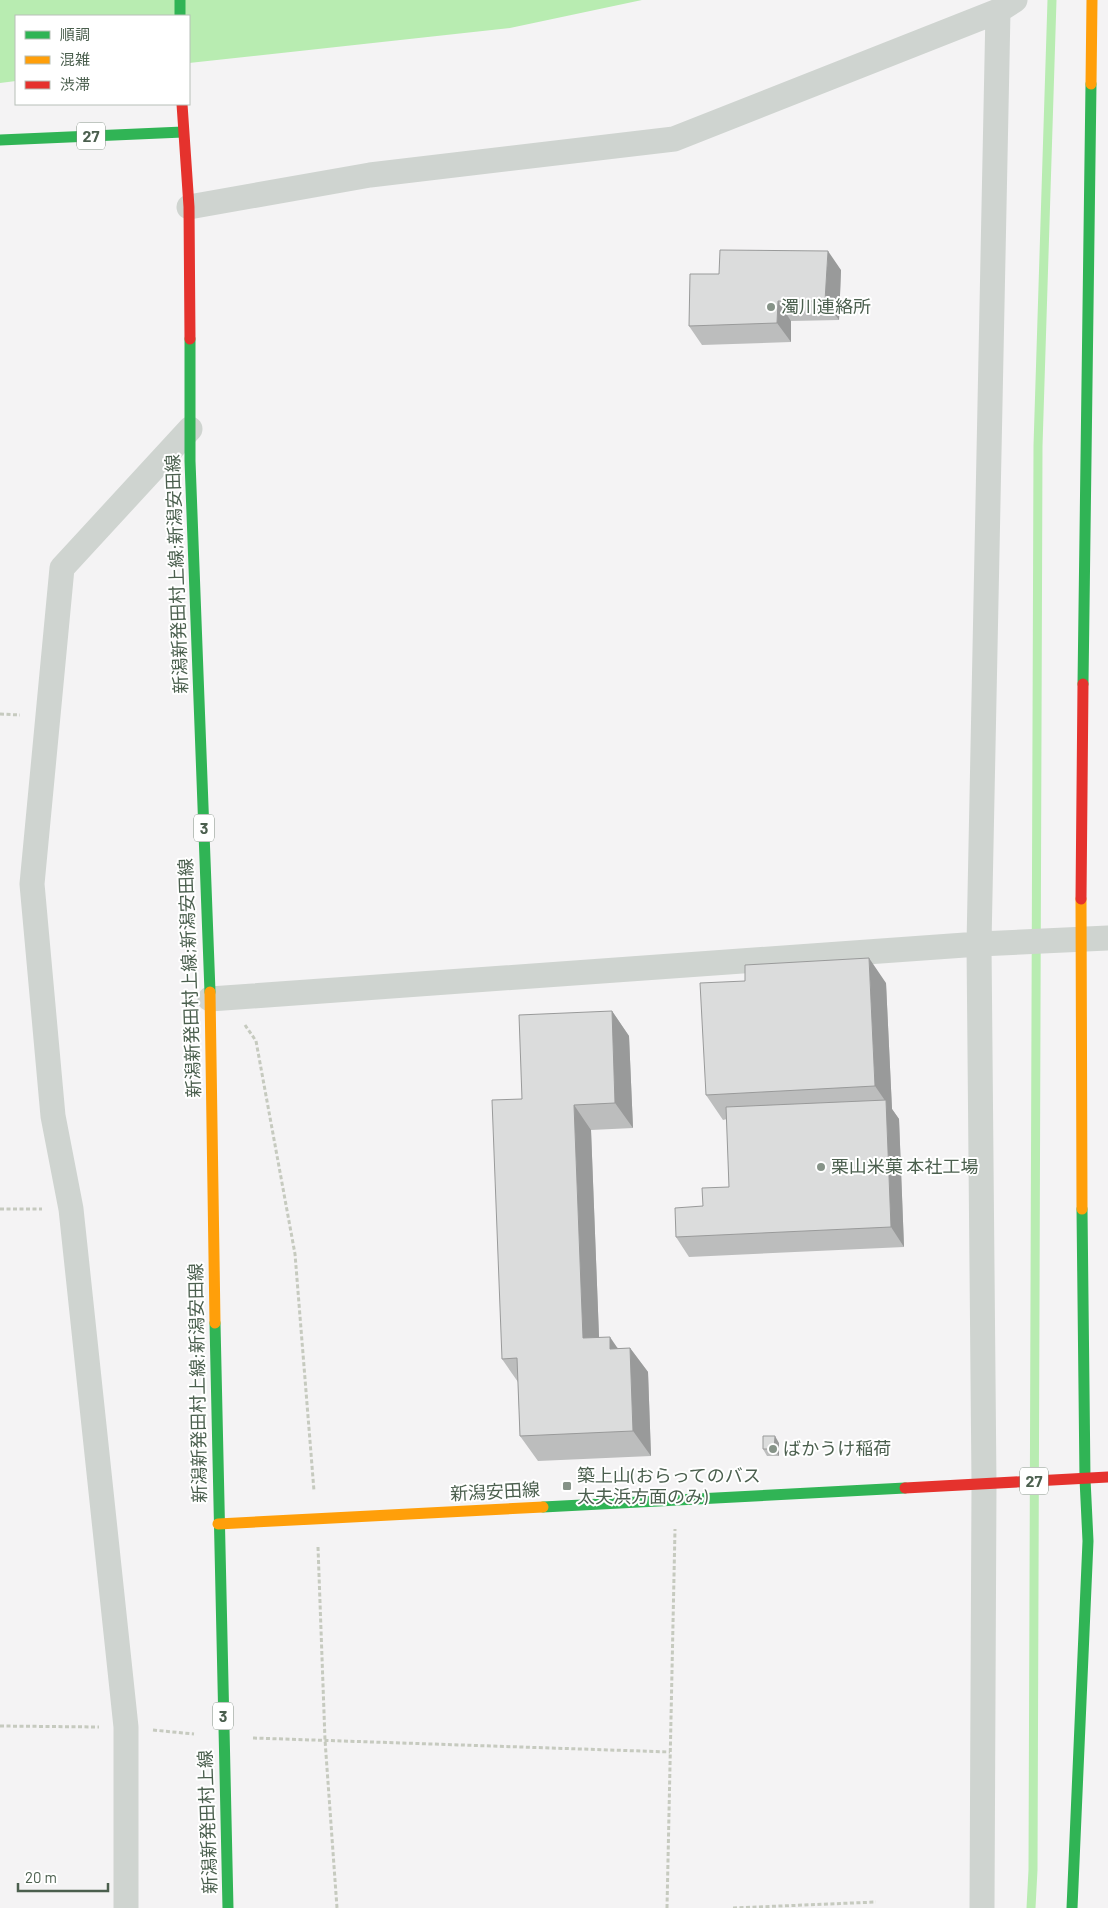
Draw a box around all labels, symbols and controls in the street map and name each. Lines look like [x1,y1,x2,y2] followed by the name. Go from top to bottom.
[15,15,190,105] legend
[60,25,90,43] text: 順調
[60,50,90,68] text: 混雑
[60,75,90,93] text: 渋滞
[77,122,105,150] road number: 27
[781,295,871,317] place label: 濁川連絡所
[765,301,777,313] marker: 濁川連絡所
[161,454,191,694] street label: 新潟新発田村上線;新潟安田線
[194,814,214,841] road number: 3
[174,858,204,1098] street label: 新潟新発田村上線;新潟安田線
[831,1155,979,1177] place label: 栗山米菓 本社工場
[815,1161,827,1173] marker: 栗山米菓 本社工場
[184,1263,210,1503] street label: 新潟新発田村上線;新潟安田線
[783,1437,891,1459] place label: ばかうけ稲荷
[767,1443,779,1455] marker: ばかうけ稲荷
[577,1464,761,1507] place label: 築上山(おらってのバス 太夫浜方面のみ)
[1020,1468,1048,1494] road number: 27
[449,1478,540,1504] street label: 新潟安田線
[561,1480,573,1492] marker: 築上山(おらってのバス 太夫浜方面のみ)
[213,1702,233,1730] road number: 3
[193,1750,221,1894] street label: 新潟新発田村上線
[18,1860,108,1892] scale bar
[25,1868,57,1886] text: 20 m

